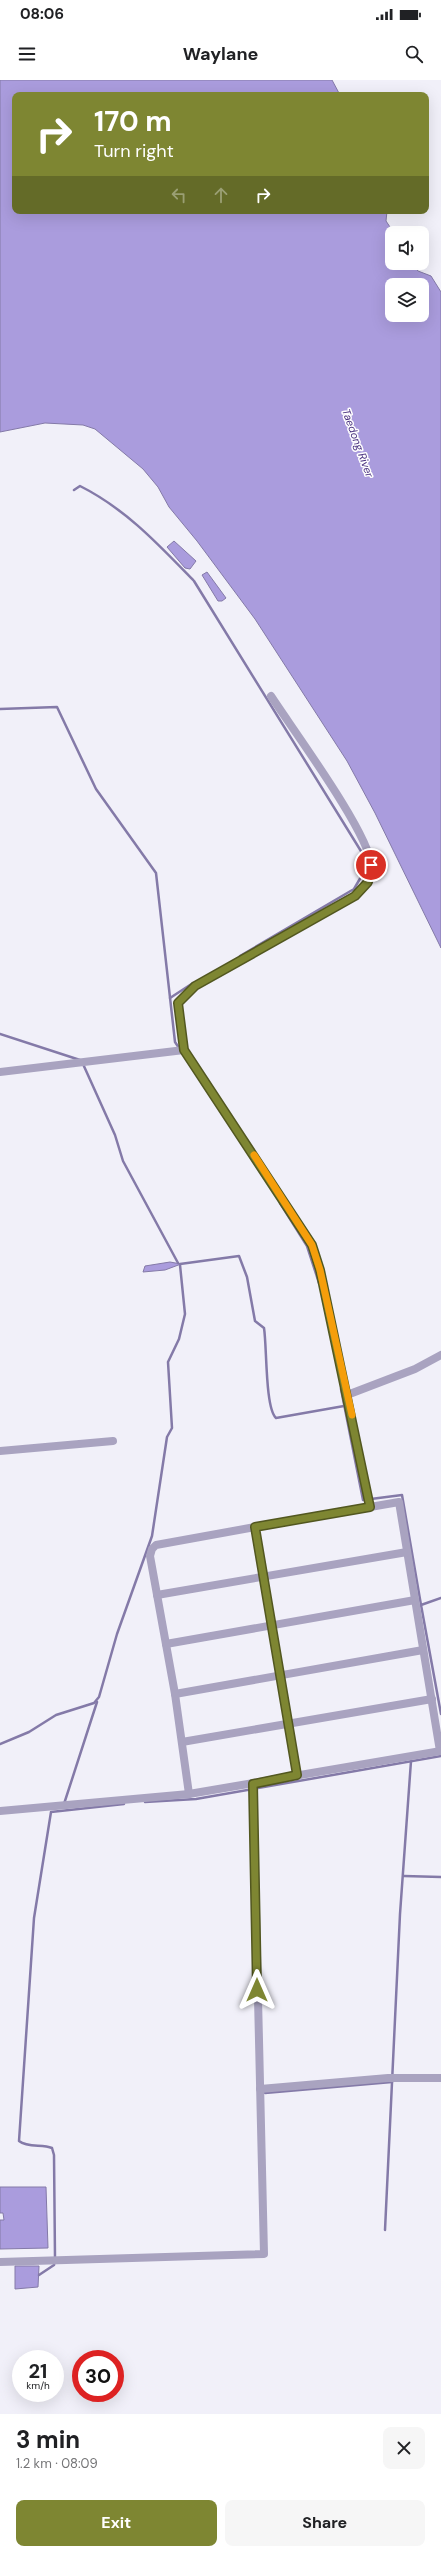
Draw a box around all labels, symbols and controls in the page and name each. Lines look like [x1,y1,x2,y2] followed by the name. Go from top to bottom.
[20,4,64,24] text: 08:06
[183,42,258,66] text: Waylane
[16,43,38,65] icon: menu
[403,43,425,65] icon: search
[94,103,172,140] text: 170 m
[28,108,80,160] icon: right
[94,139,174,163] text: Turn right
[168,184,190,206] icon: left
[210,184,232,206] icon: ahead
[252,184,274,206] icon: right
[385,226,429,322] map controls
[385,226,429,270] button: sound
[385,278,429,322] button: layers
[339,407,377,480] water label: Taedong River
[354,848,388,882] pin
[360,854,382,876] icon: arrive
[236,1969,278,2011] position arrow
[72,2350,124,2402] speed limit sign: 30
[29,2358,47,2384] text: 21
[26,2379,50,2392] text: km/h
[16,2424,80,2455] text: 3 min
[383,2427,425,2469] button: close
[16,2455,98,2472] text: 1.2 km · 08:09
[16,2500,217,2546] button: Exit
[225,2500,425,2546] button: Share

